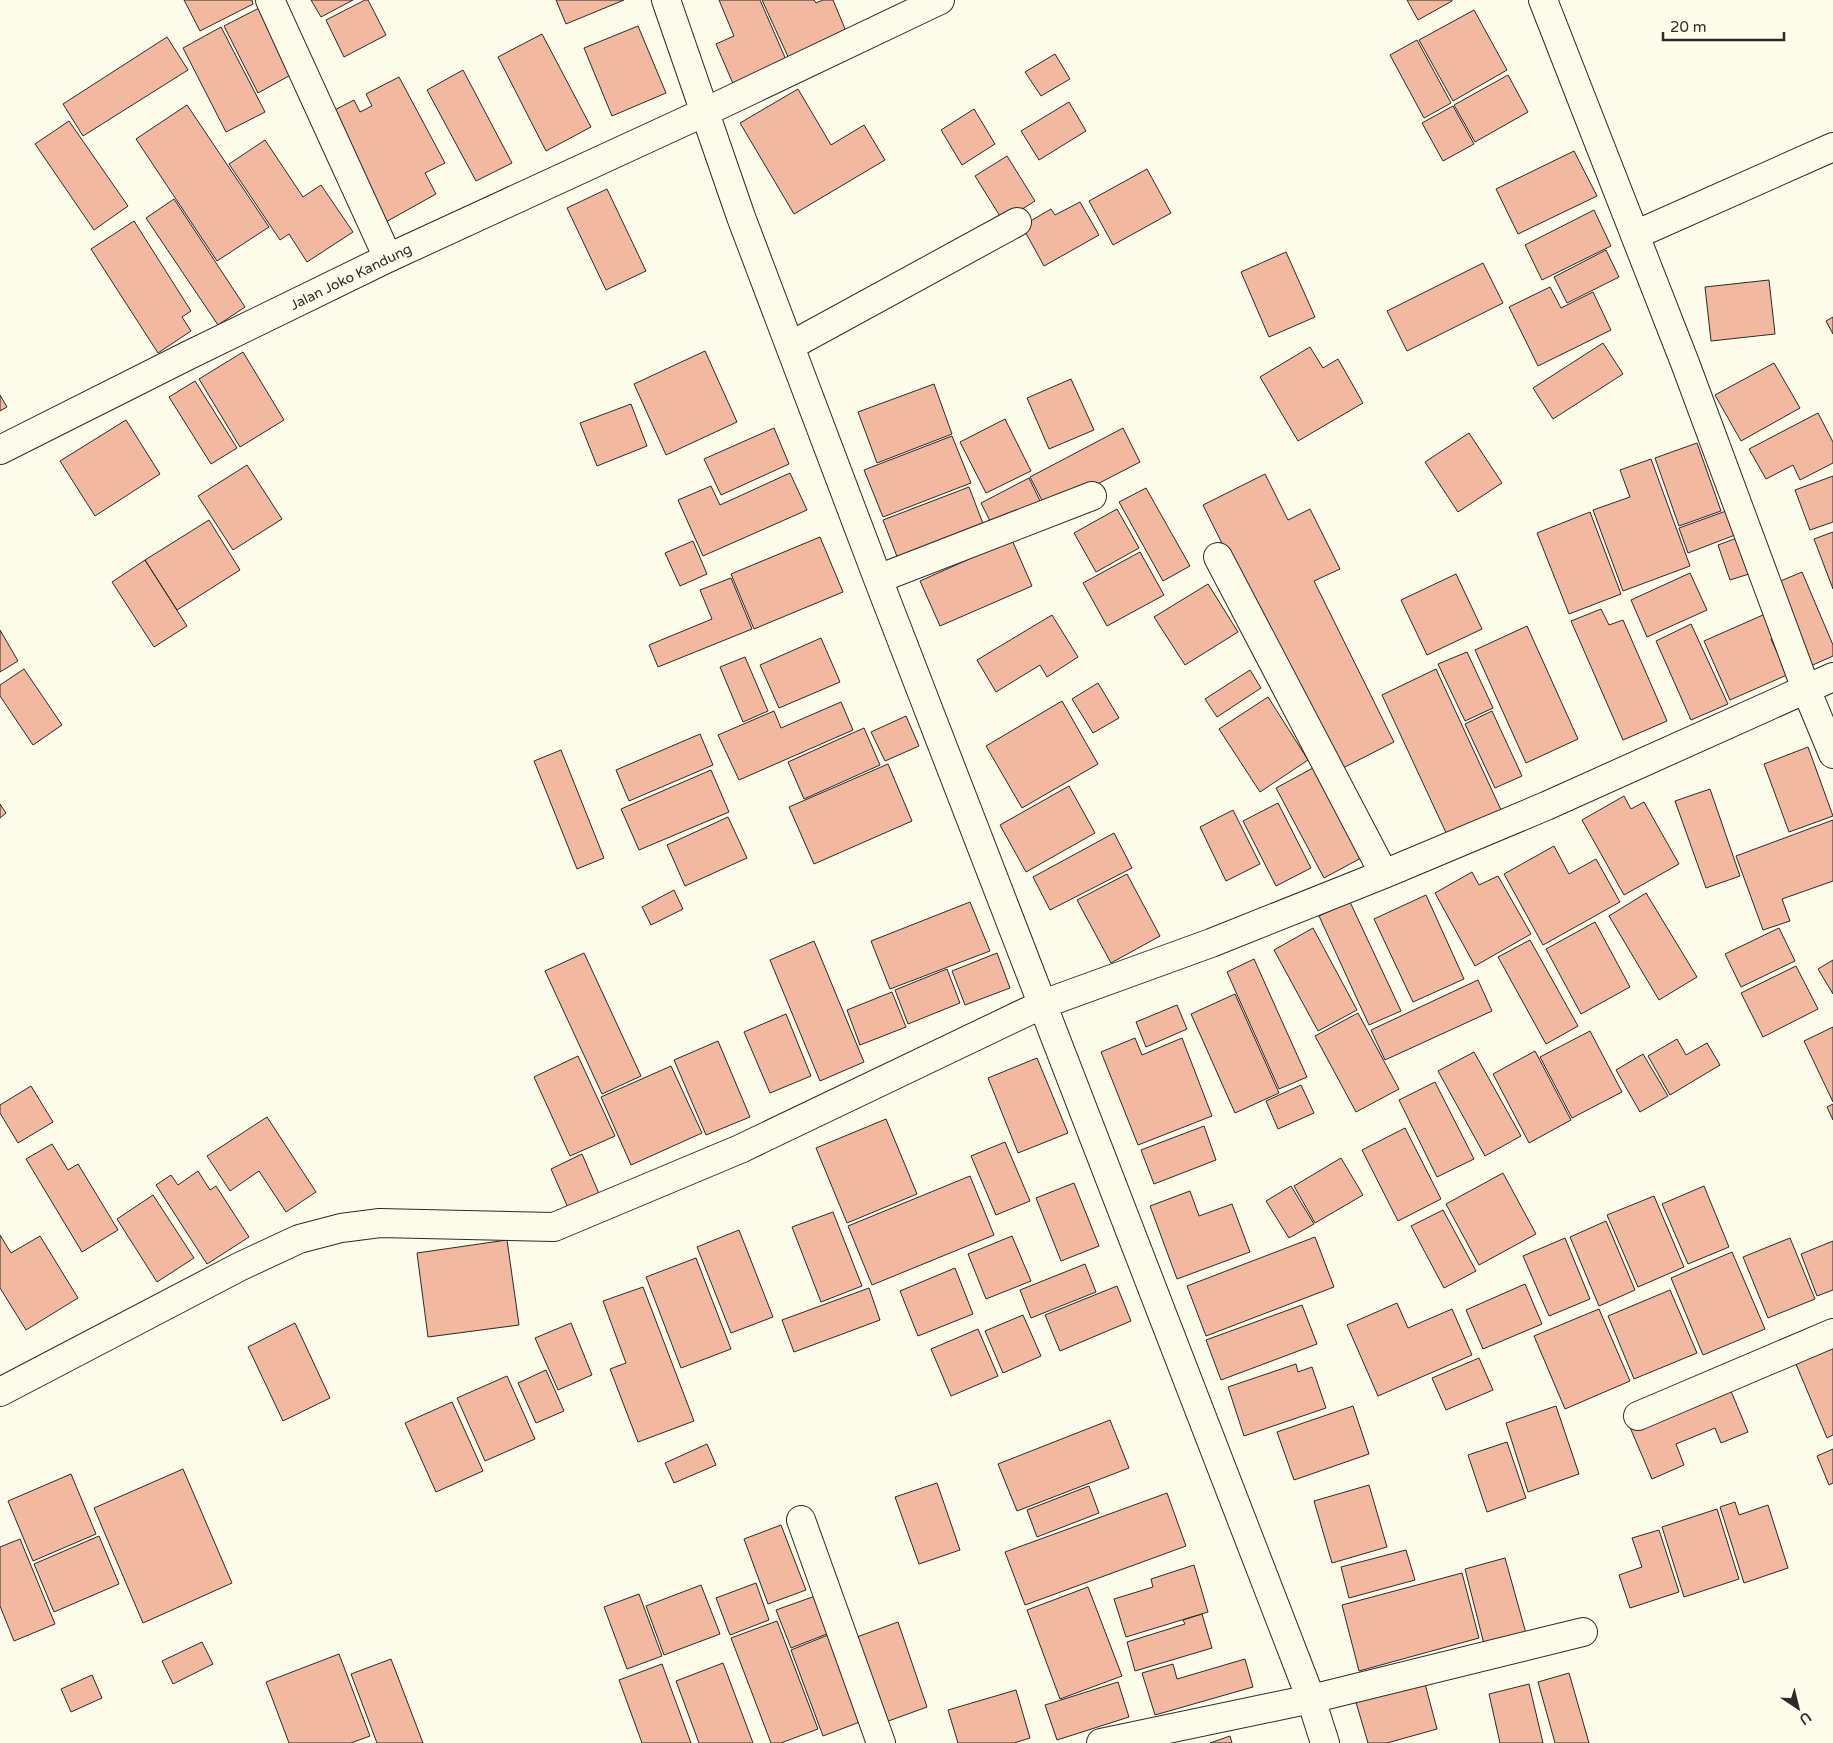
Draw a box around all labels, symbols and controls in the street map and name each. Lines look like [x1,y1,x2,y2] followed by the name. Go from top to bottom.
[1663,10,1784,42] scale bar
[1670,18,1707,36] text: 20 m
[287,240,415,314] street label: Jalan Joko Kandung
[1773,1683,1823,1733] north arrow
[1796,1708,1814,1728] text: U

